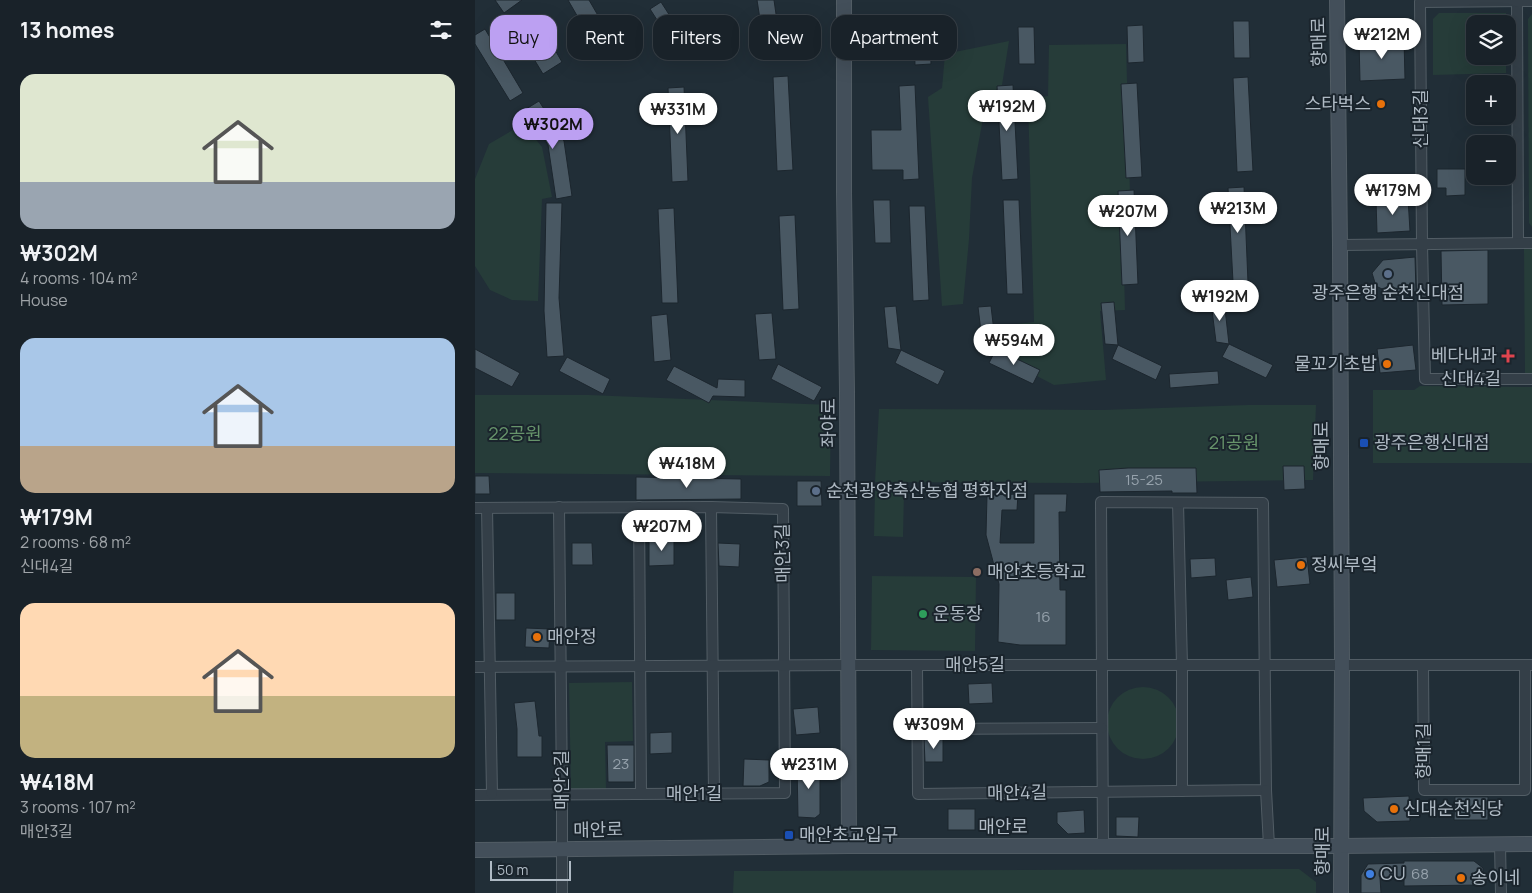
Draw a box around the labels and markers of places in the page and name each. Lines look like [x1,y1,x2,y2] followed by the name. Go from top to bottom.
[1347,18,1417,60] pin: ₩212M
[972,90,1042,132] pin: ₩192M
[1305,91,1371,115] place label: 스타벅스
[643,92,713,135] pin: ₩331M
[1375,98,1387,110] marker: 스타벅스
[518,108,588,150] pin: ₩302M
[1358,174,1428,216] pin: ₩179M
[1203,192,1273,234] pin: ₩213M
[1093,194,1163,237] pin: ₩207M
[1382,268,1394,280] marker: 광주은행 순천신대점
[1185,280,1255,322] pin: ₩192M
[1312,280,1464,304] place label: 광주은행 순천신대점
[979,324,1049,366] pin: ₩594M
[1431,343,1497,367] place label: 베다내과
[1501,349,1515,363] marker: 베다내과
[1294,351,1377,375] place label: 물꼬기초밥
[1381,358,1393,370] marker: 물꼬기초밥
[1374,430,1490,454] place label: 광주은행신대점
[1358,437,1370,449] marker: 광주은행신대점
[652,446,722,489] pin: ₩418M
[826,478,1028,502] place label: 순천광양축산농협 평화지점
[810,485,822,497] marker: 순천광양축산농협 평화지점
[627,510,697,552] pin: ₩207M
[1311,552,1377,576] place label: 정씨부엌
[987,559,1086,583] place label: 매안초등학교
[1295,559,1307,571] marker: 정씨부엌
[971,566,983,578] marker: 매안초등학교
[933,601,983,625] place label: 운동장
[917,608,929,620] marker: 운동장
[547,624,597,648] place label: 매안정
[531,631,543,643] marker: 매안정
[899,708,969,750] pin: ₩309M
[774,748,844,790] pin: ₩231M
[1404,796,1503,820] place label: 신대순천식당
[1388,803,1400,815] marker: 신대순천식당
[799,822,898,846] place label: 매안초교입구
[783,829,795,841] marker: 매안초교입구
[1380,861,1406,885] place label: CU
[1471,865,1521,889] place label: 송이네
[1364,868,1376,880] marker: CU
[1455,872,1467,884] marker: 송이네

